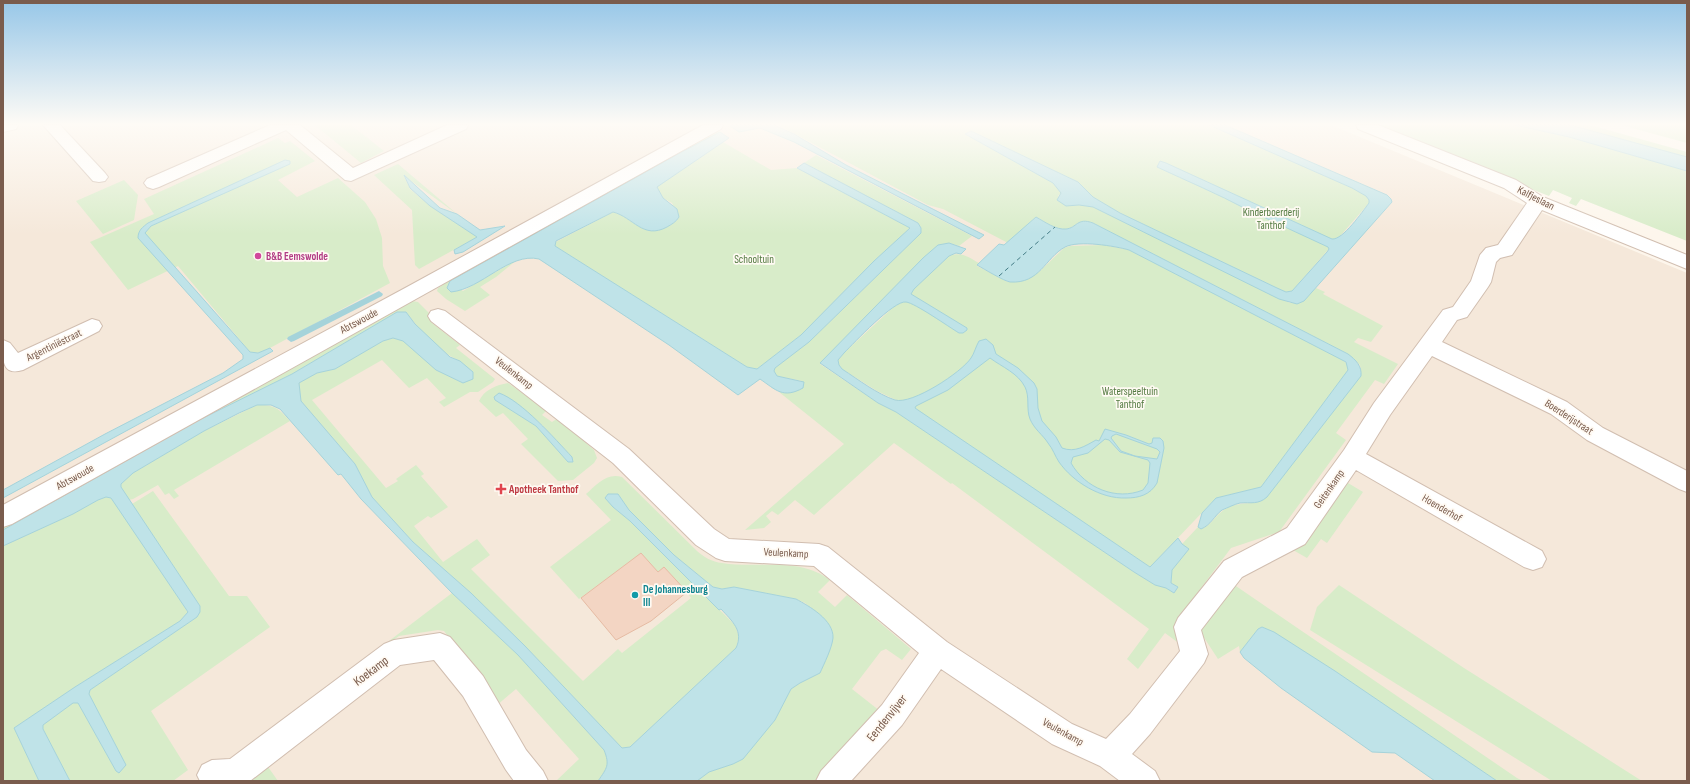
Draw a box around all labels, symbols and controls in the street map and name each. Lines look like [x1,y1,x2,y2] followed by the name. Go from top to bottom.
[1515,183,1557,213] street label: Kalfjeslaan
[1243,206,1299,232] park label: Kinderboerderij Tanthof
[266,250,328,263] place label: B&B Eemswolde
[253,251,263,261] marker: B&B Eemswolde
[734,253,774,266] park label: Schooltuin
[337,306,380,337] street label: Abtswoude
[23,326,84,364] street label: Argentiniëstraat
[492,354,536,392] street label: Veulenkamp
[1102,385,1158,411] park label: Waterspeeltuin Tanthof
[1542,397,1596,438] street label: Boerderijstraat
[53,461,96,493] street label: Abtswoude
[1311,467,1347,511] street label: Geitenkamp
[508,483,579,496] place label: Apotheek Tanthof
[496,484,506,494] marker: Apotheek Tanthof
[1420,491,1465,525] street label: Hoenderhof
[763,545,809,561] street label: Veulenkamp
[643,583,708,609] place label: De Johannesburg III
[630,590,640,600] marker: De Johannesburg III
[350,653,392,689] street label: Koekamp
[863,691,911,745] street label: Eendenvijver
[1040,715,1086,749] street label: Veulenkamp

